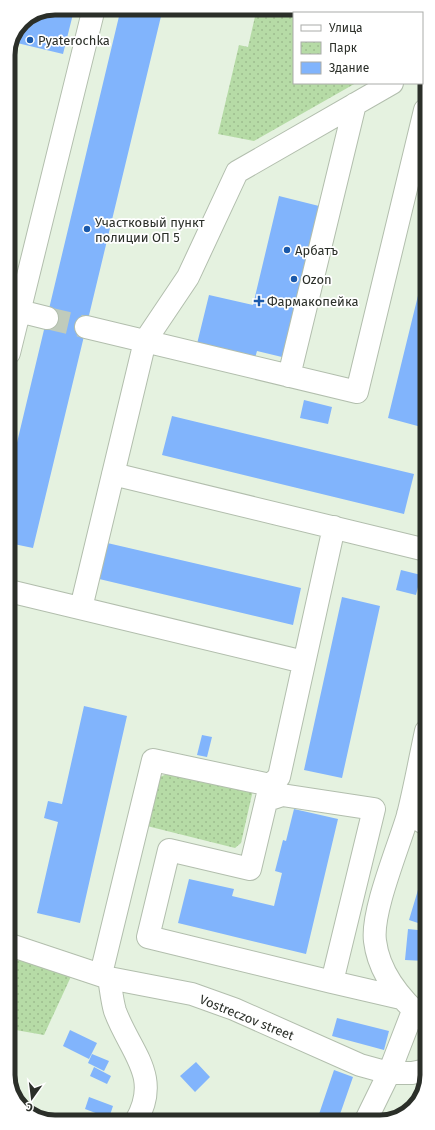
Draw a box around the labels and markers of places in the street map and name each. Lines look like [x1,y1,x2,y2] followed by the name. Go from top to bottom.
[38,33,110,48] place label: Pyaterochka
[25,35,35,45] marker: Pyaterochka
[95,215,205,245] place label: Участковый пункт полиции ОП 5
[82,224,92,234] marker: Участковый пункт полиции ОП 5
[295,243,338,258] place label: Арбатъ
[282,245,292,255] marker: Арбатъ
[302,272,332,287] place label: Ozon
[289,274,299,284] marker: Ozon
[267,294,359,309] place label: Фармакопейка
[254,296,264,306] marker: Фармакопейка

